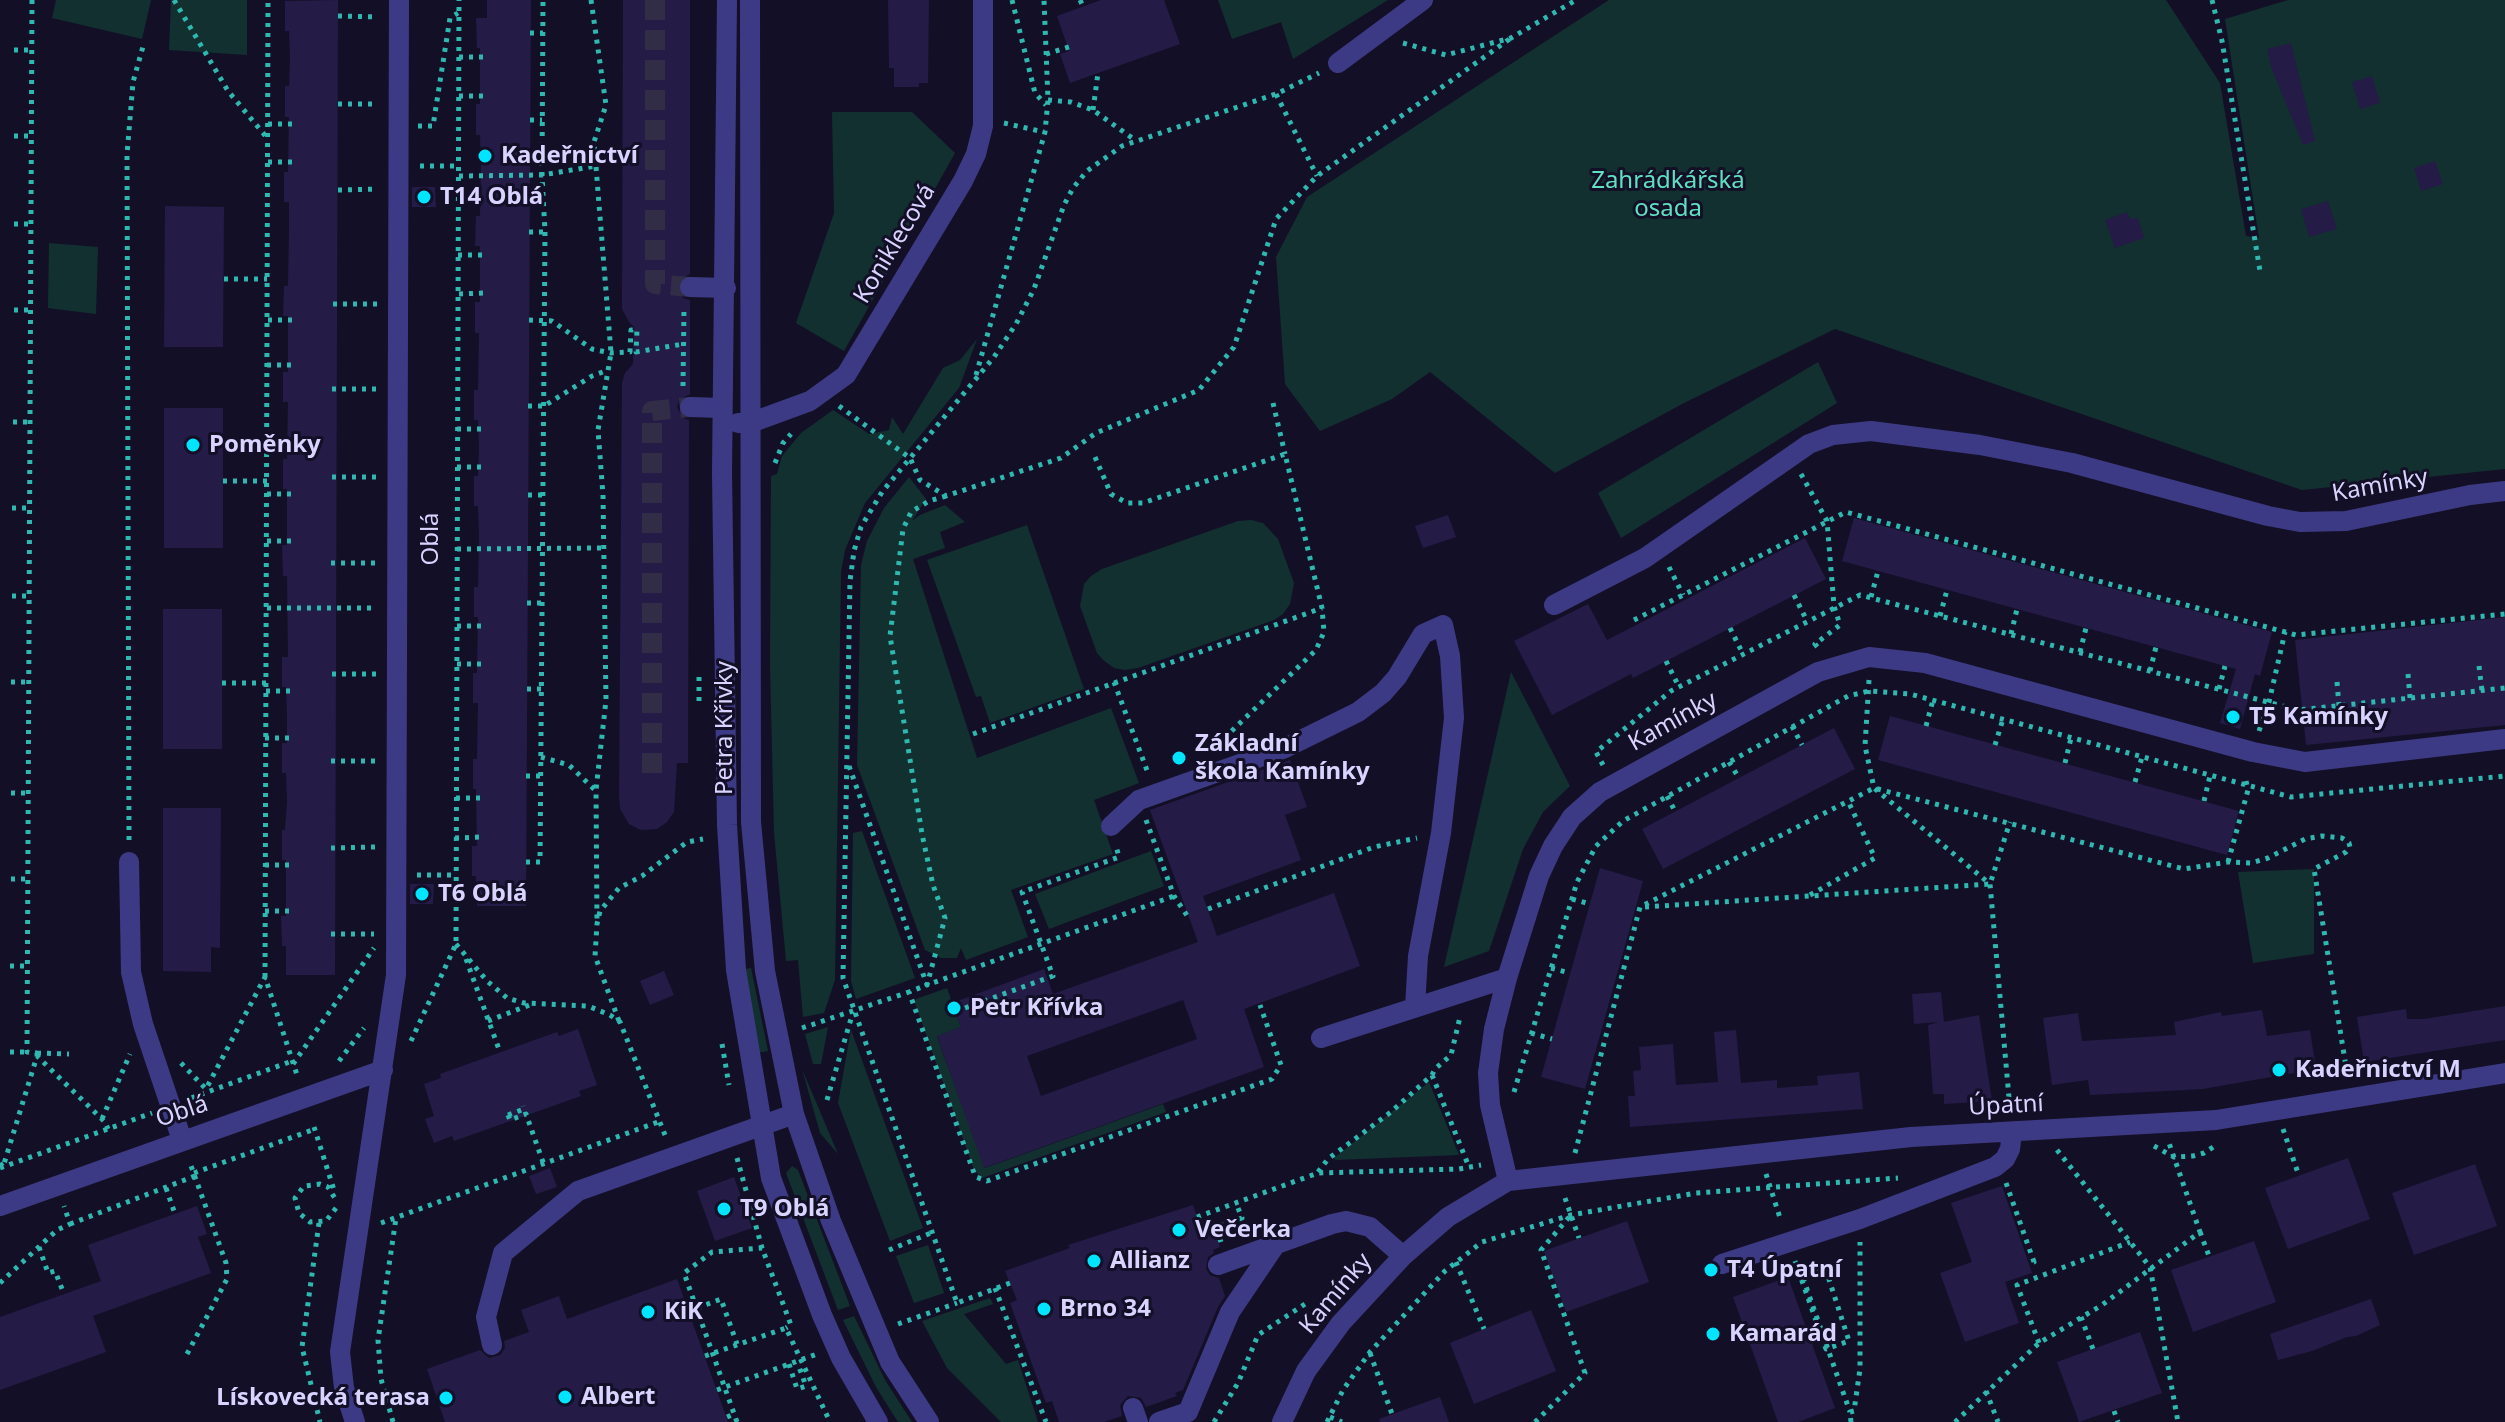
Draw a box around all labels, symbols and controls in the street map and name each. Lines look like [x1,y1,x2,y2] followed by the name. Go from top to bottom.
[501,142,638,170] place label: Kadeřnictví
[476,147,494,165] marker: Kadeřnictví
[1591,167,1745,223] park label: Zahrádkářská osada
[848,179,942,309] street label: Koniklecová
[440,183,543,211] place label: T14 Oblá
[415,188,433,206] marker: T14 Oblá
[209,431,321,459] place label: Poměnky
[184,436,202,454] marker: Poměnky
[2330,463,2430,509] street label: Kamínky
[417,512,445,566] street label: Oblá
[711,661,739,795] street label: Petra Křivky
[1624,686,1722,758] street label: Kamínky
[2249,703,2388,731] place label: T5 Kamínky
[2224,708,2242,726] marker: T5 Kamínky
[1195,730,1370,786] place label: Základní škola Kamínky
[1170,749,1188,767] marker: Základní škola Kamínky
[438,880,527,908] place label: T6 Oblá
[413,885,431,903] marker: T6 Oblá
[970,994,1103,1022] place label: Petr Křívka
[945,999,963,1017] marker: Petr Křívka
[2295,1056,2461,1084] place label: Kadeřnictví M
[2270,1061,2288,1079] marker: Kadeřnictví M
[152,1090,212,1134] street label: Oblá
[1968,1090,2044,1122] street label: Úpatní
[740,1195,829,1223] place label: T9 Oblá
[715,1200,733,1218] marker: T9 Oblá
[1195,1216,1291,1244] place label: Večerka
[1170,1221,1188,1239] marker: Večerka
[1110,1247,1190,1275] place label: Allianz
[1294,1248,1378,1340] street label: Kamínky
[1085,1252,1103,1270] marker: Allianz
[1727,1256,1842,1284] place label: T4 Úpatní
[1702,1261,1720,1279] marker: T4 Úpatní
[1060,1295,1151,1323] place label: Brno 34
[664,1298,703,1326] place label: KiK
[1035,1300,1053,1318] marker: Brno 34
[639,1303,657,1321] marker: KiK
[1729,1320,1837,1348] place label: Kamarád
[1704,1325,1722,1343] marker: Kamarád
[581,1383,655,1411] place label: Albert
[216,1384,430,1412] place label: Lískovecká terasa
[556,1388,574,1406] marker: Albert
[437,1389,455,1407] marker: Lískovecká terasa

